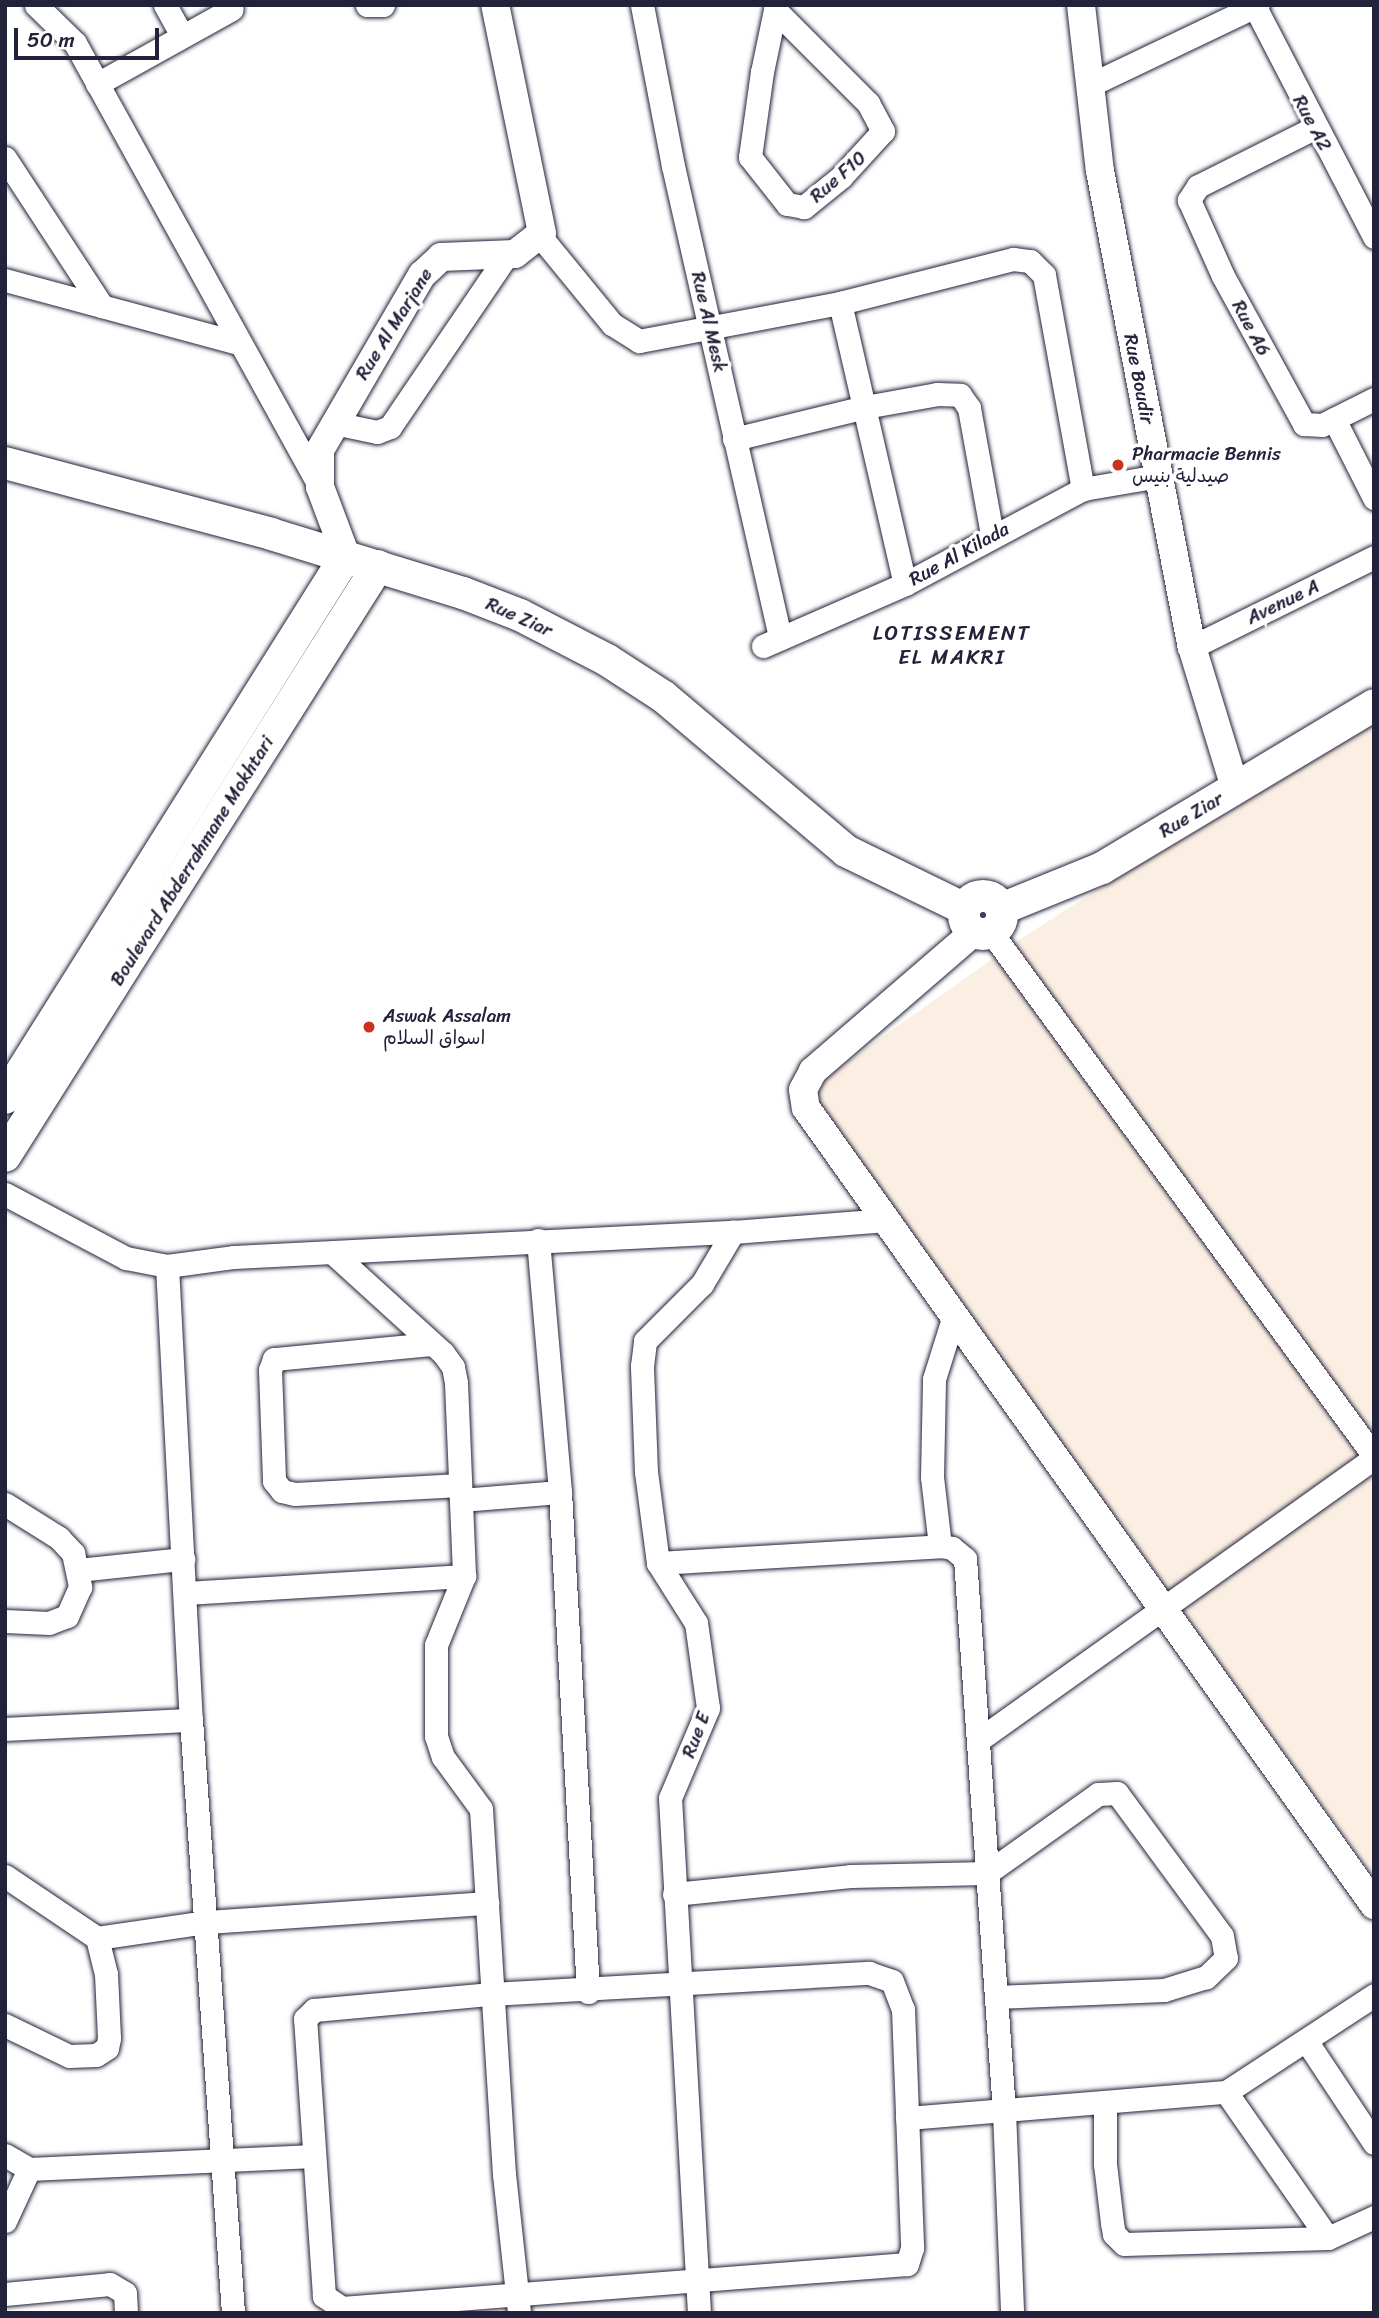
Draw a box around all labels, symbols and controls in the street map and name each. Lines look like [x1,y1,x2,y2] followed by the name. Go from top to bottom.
[18,14,163,58] scale bar
[27,21,75,59] text: 50 m
[1288,91,1336,155] street label: Rue A2
[805,146,871,208] street label: Rue F10
[351,264,437,384] street label: Rue Al Marjane
[686,269,732,375] street label: Rue Al Mesk
[1227,296,1275,360] street label: Rue A6
[1119,332,1159,426] street label: Rue Boudir
[1132,443,1280,487] place label: Pharmacie Bennis صيدلية بنيس
[1110,457,1126,473] marker: Pharmacie Bennis صيدلية بنيس
[905,517,1013,591] street label: Rue Al Kilada
[1243,575,1323,629] street label: Avenue A
[483,592,555,642] street label: Rue Ziar
[876,620,1028,670] district label: LOTISSEMENT EL MAKRI
[106,732,278,990] street label: Boulevard Abderrahmane Mokhtari
[1155,787,1227,843] street label: Rue Ziar
[383,1005,511,1049] place label: Aswak Assalam اسواق السلام
[361,1019,377,1035] marker: Aswak Assalam اسواق السلام
[677,1709,715,1761] street label: Rue E

